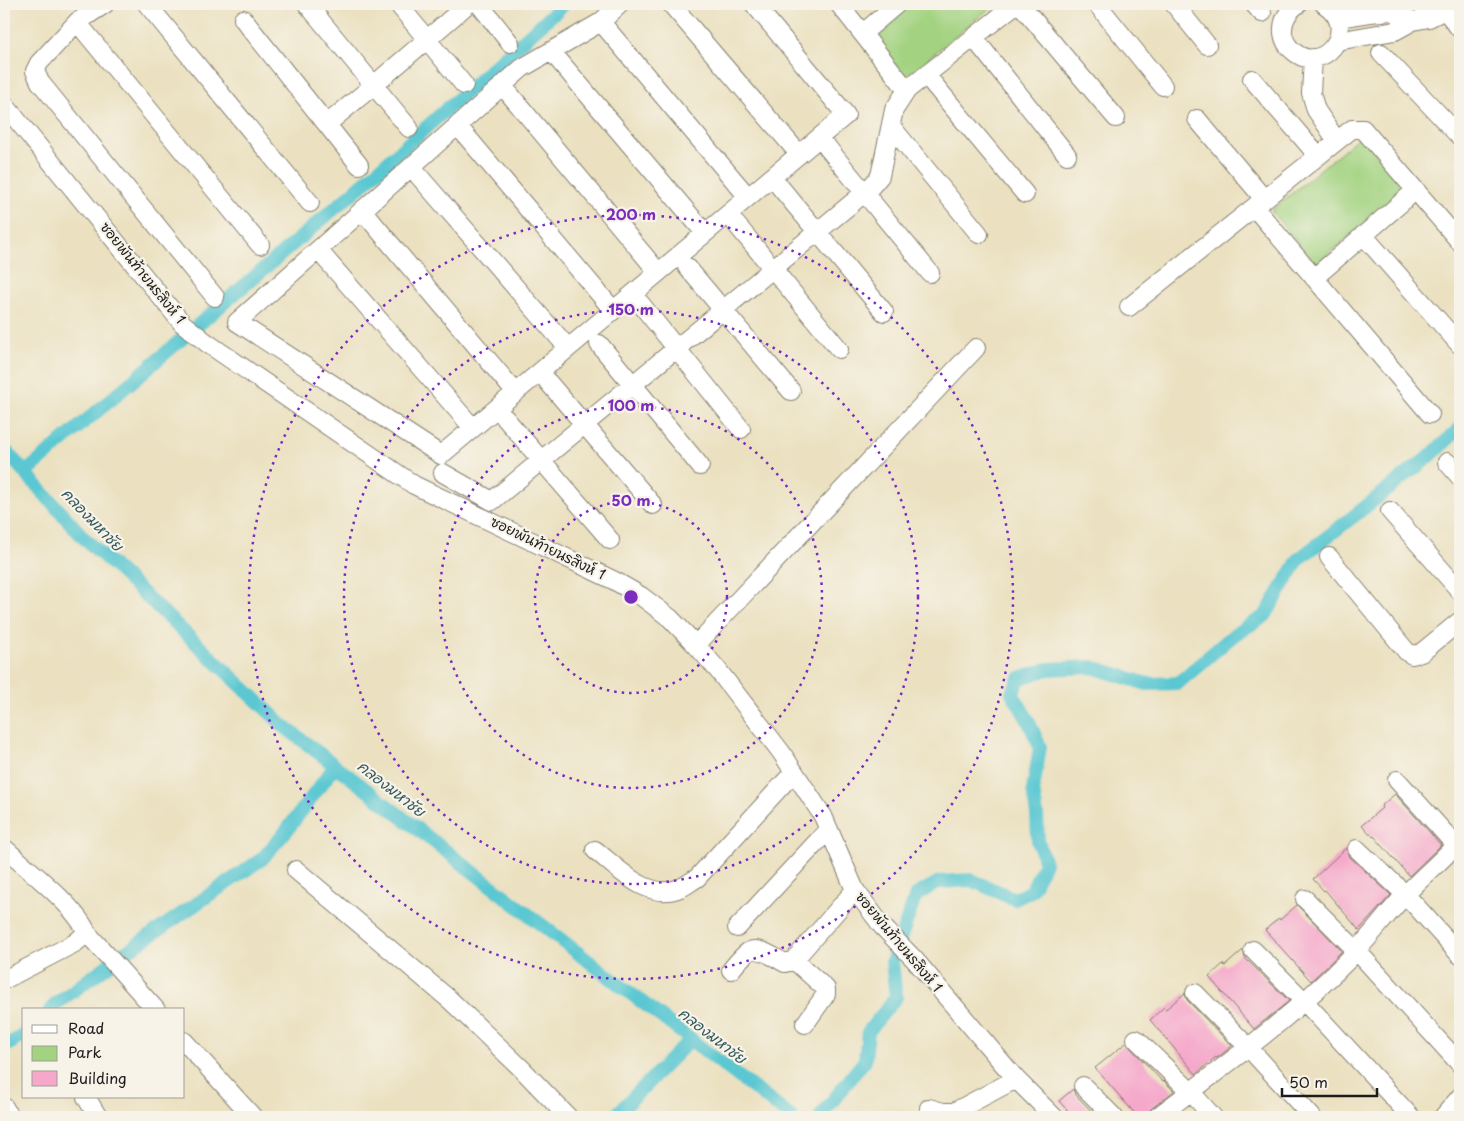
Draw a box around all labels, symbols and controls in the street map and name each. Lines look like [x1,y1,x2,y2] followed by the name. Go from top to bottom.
[606,202,656,225] text: 200 m
[96,217,191,328] street label: ซอยพันท้ายนรสิงห์ 1
[608,297,654,320] text: 150 m
[608,393,654,416] text: 100 m
[57,482,130,557] water label: คลองมหาชัย
[612,488,650,511] text: 50 m
[487,511,609,585] street label: ซอยพันท้ายนรสิงห์ 1
[622,588,640,606] centre of rings
[353,754,432,822] water label: คลองมหาชัย
[851,887,948,997] street label: ซอยพันท้ายนรสิงห์ 1
[674,1001,753,1069] water label: คลองมหาชัย
[22,1008,185,1098] legend
[68,1016,104,1039] text: Road
[68,1040,102,1063] text: Park
[68,1066,127,1089] text: Building
[1282,1066,1376,1098] scale bar
[1289,1070,1328,1093] text: 50 m

